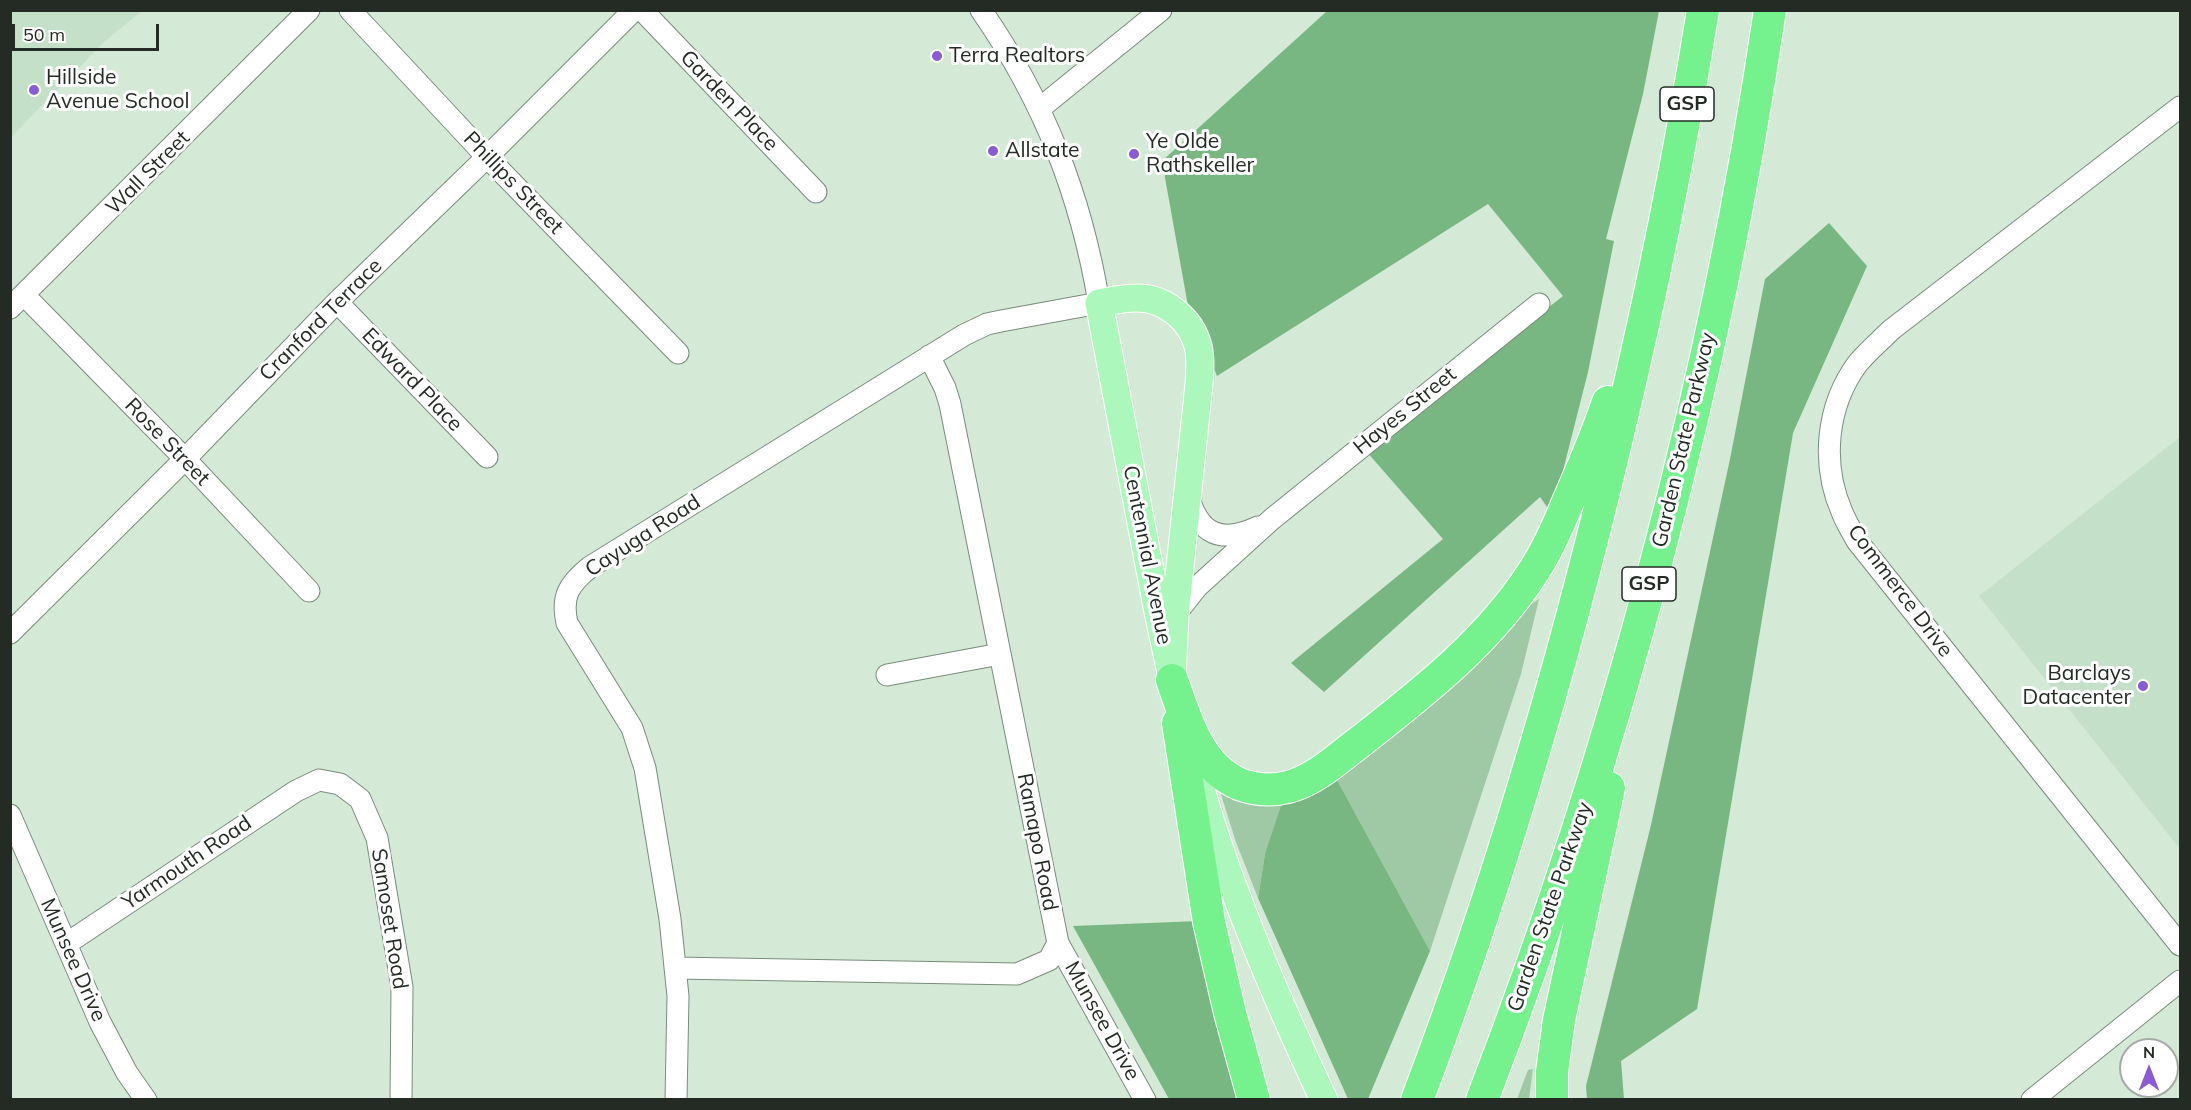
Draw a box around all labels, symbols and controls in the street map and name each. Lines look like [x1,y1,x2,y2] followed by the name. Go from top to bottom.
[15,12,162,50] scale bar
[23,23,65,46] text: 50 m
[949,43,1085,69] place label: Terra Realtors
[675,45,783,157] street label: Garden Place
[930,49,944,63] marker: Terra Realtors
[46,65,189,115] place label: Hillside Avenue School
[27,83,41,97] marker: Hillside Avenue School
[1660,87,1714,121] road number: GSP
[101,126,195,220] street label: Wall Street
[458,127,568,239] street label: Phillips Street
[1146,129,1254,179] place label: Ye Olde Rathskeller
[1005,138,1079,164] place label: Allstate
[986,144,1000,158] marker: Allstate
[1127,147,1141,161] marker: Ye Olde Rathskeller
[254,253,388,387] street label: Cranford Terrace
[356,323,468,437] street label: Edward Place
[1647,330,1721,550] street label: Garden State Parkway
[1349,362,1461,460] street label: Hayes Street
[119,393,215,491] street label: Rose Street
[1117,463,1177,647] street label: Centennial Avenue
[581,489,705,583] street label: Cayuga Road
[1842,520,1958,662] street label: Commerce Drive
[1622,567,1676,601] road number: GSP
[2023,661,2131,711] place label: Barclays Datacenter
[2136,679,2150,693] marker: Barclays Datacenter
[1011,771,1063,913] street label: Ramapo Road
[1502,799,1598,1015] street label: Garden State Parkway
[118,810,256,916] street label: Yarmouth Road
[365,847,413,991] street label: Samoset Road
[35,895,111,1025] street label: Munsee Drive
[1059,957,1145,1085] street label: Munsee Drive
[2119,1038,2179,1098] north arrow
[2143,1042,2155,1062] text: N

